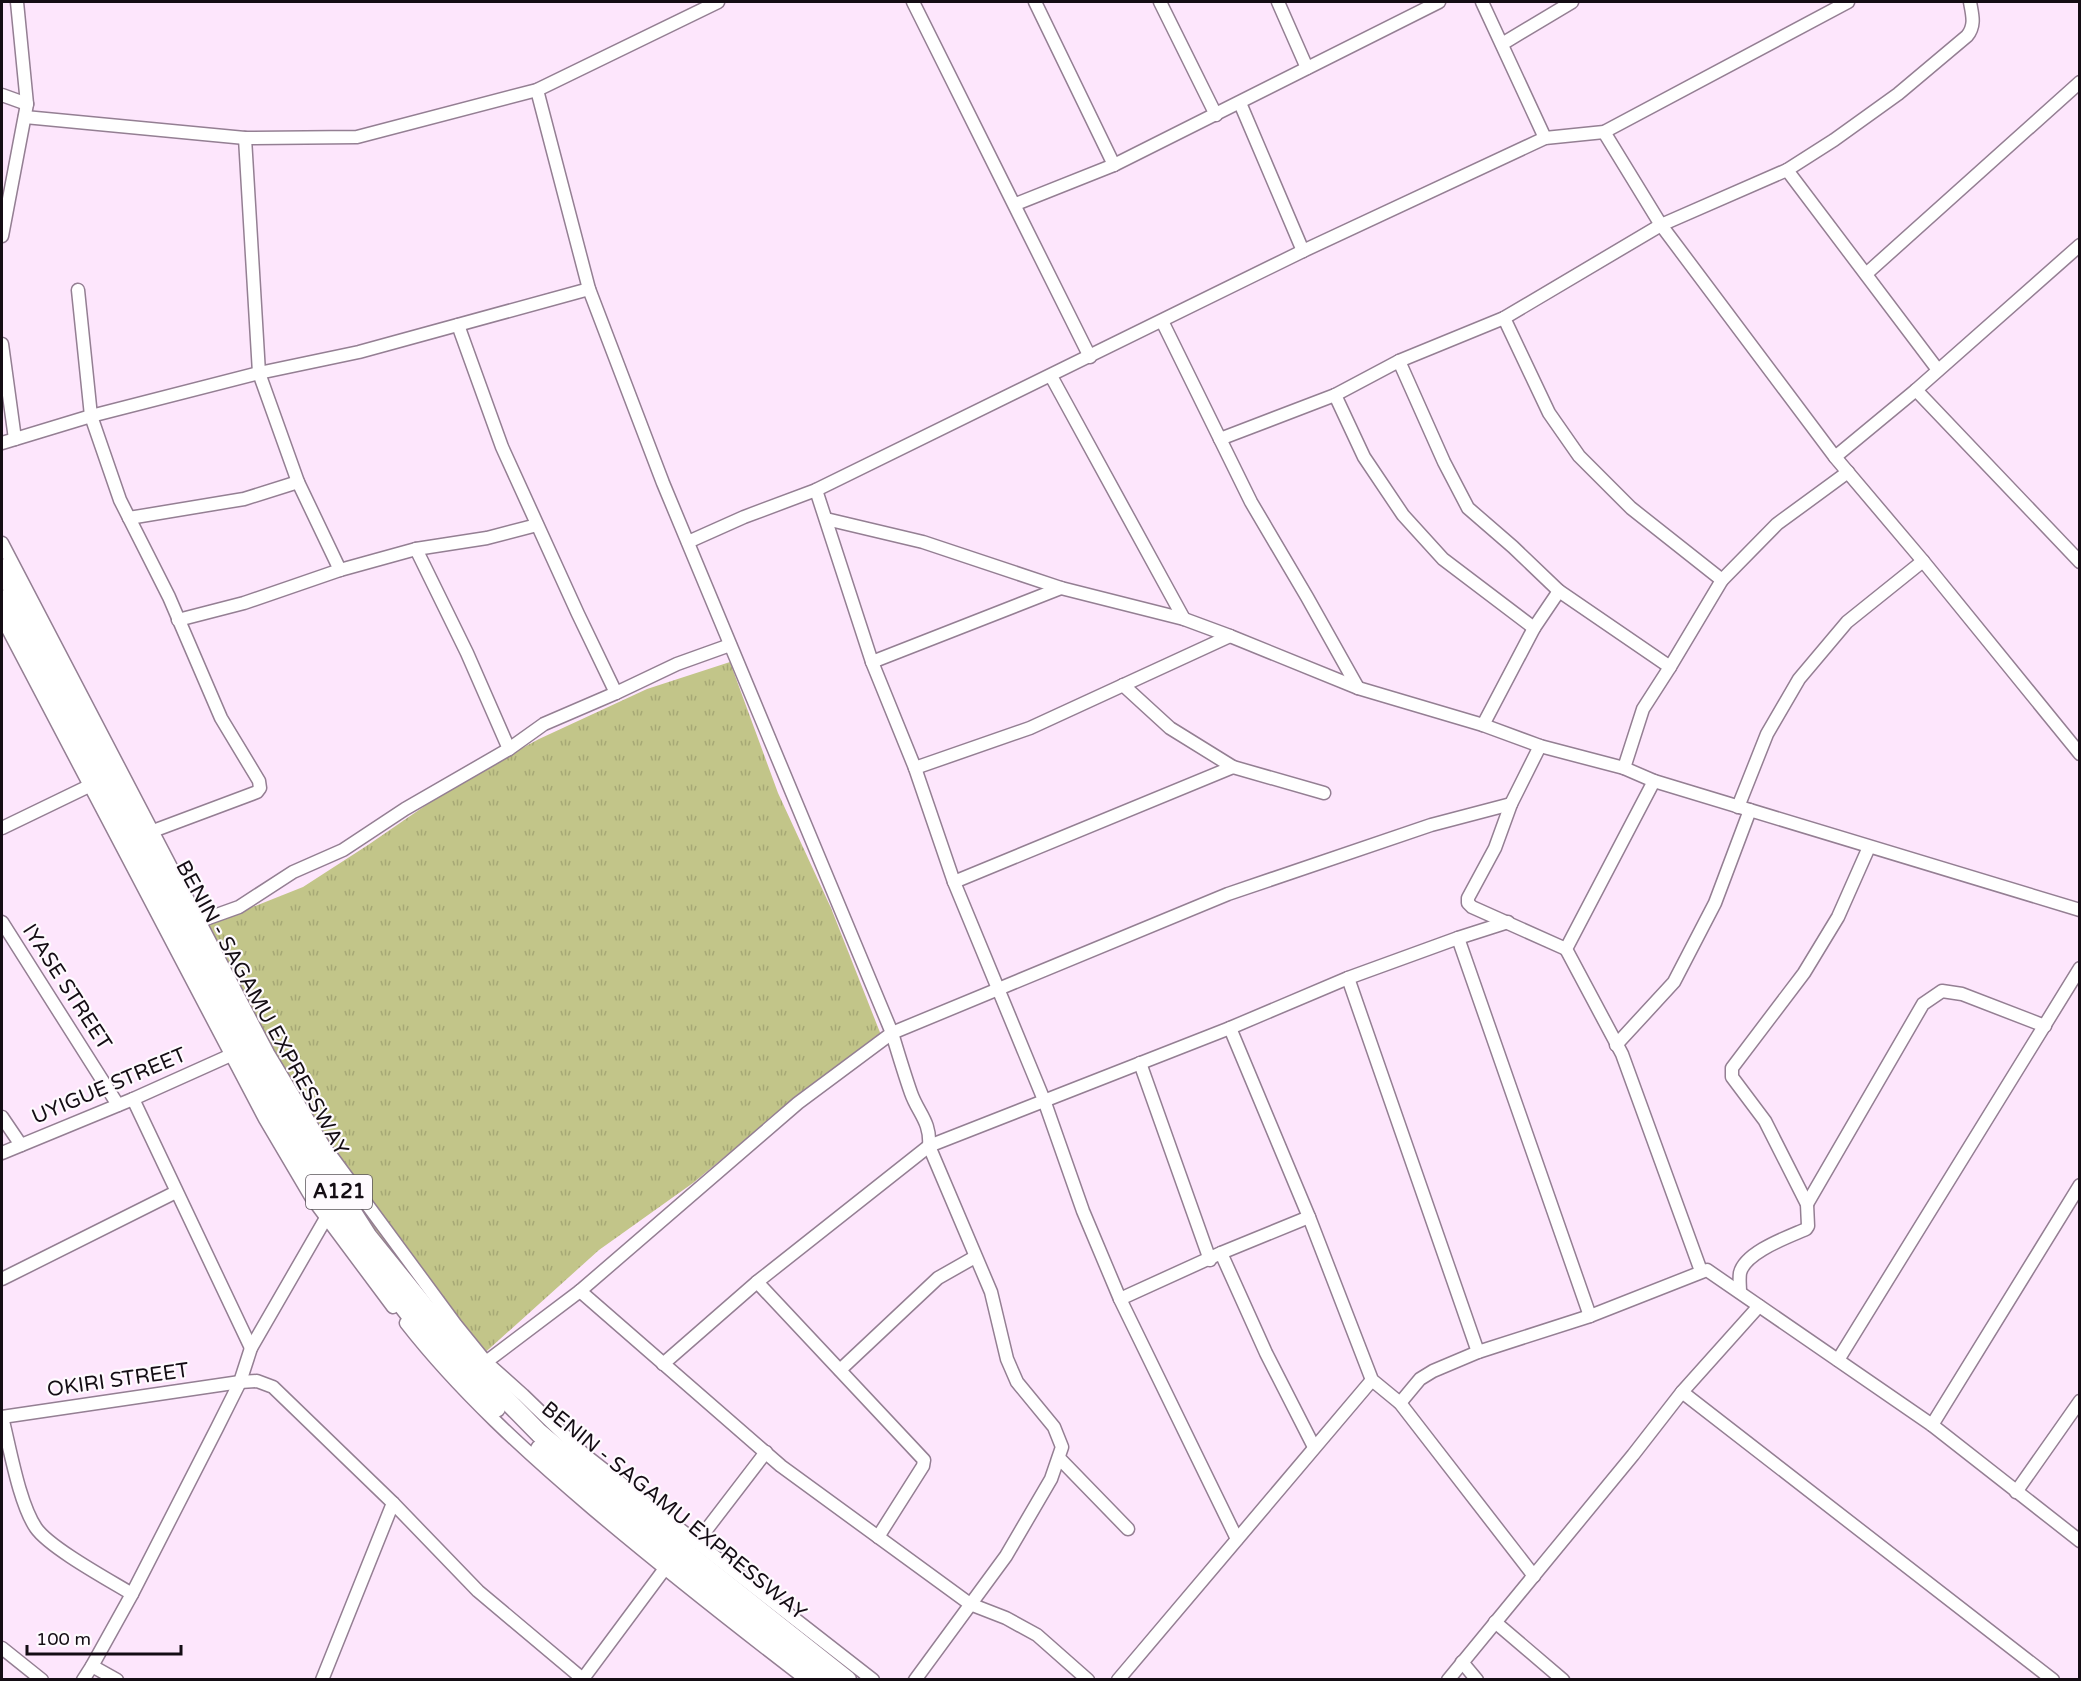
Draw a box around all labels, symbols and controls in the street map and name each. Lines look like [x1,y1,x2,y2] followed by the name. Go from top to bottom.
[170,856,354,1160] street label: BENIN - SAGAMU EXPRESSWAY
[17,919,117,1055] street label: IYASE STREET
[28,1042,190,1130] street label: UYIGUE STREET
[306,1175,372,1209] road number: A121
[45,1358,191,1402] street label: OKIRI STREET
[537,1396,811,1626] street label: BENIN - SAGAMU EXPRESSWAY
[27,1618,182,1656] scale bar
[36,1628,91,1650] text: 100 m

